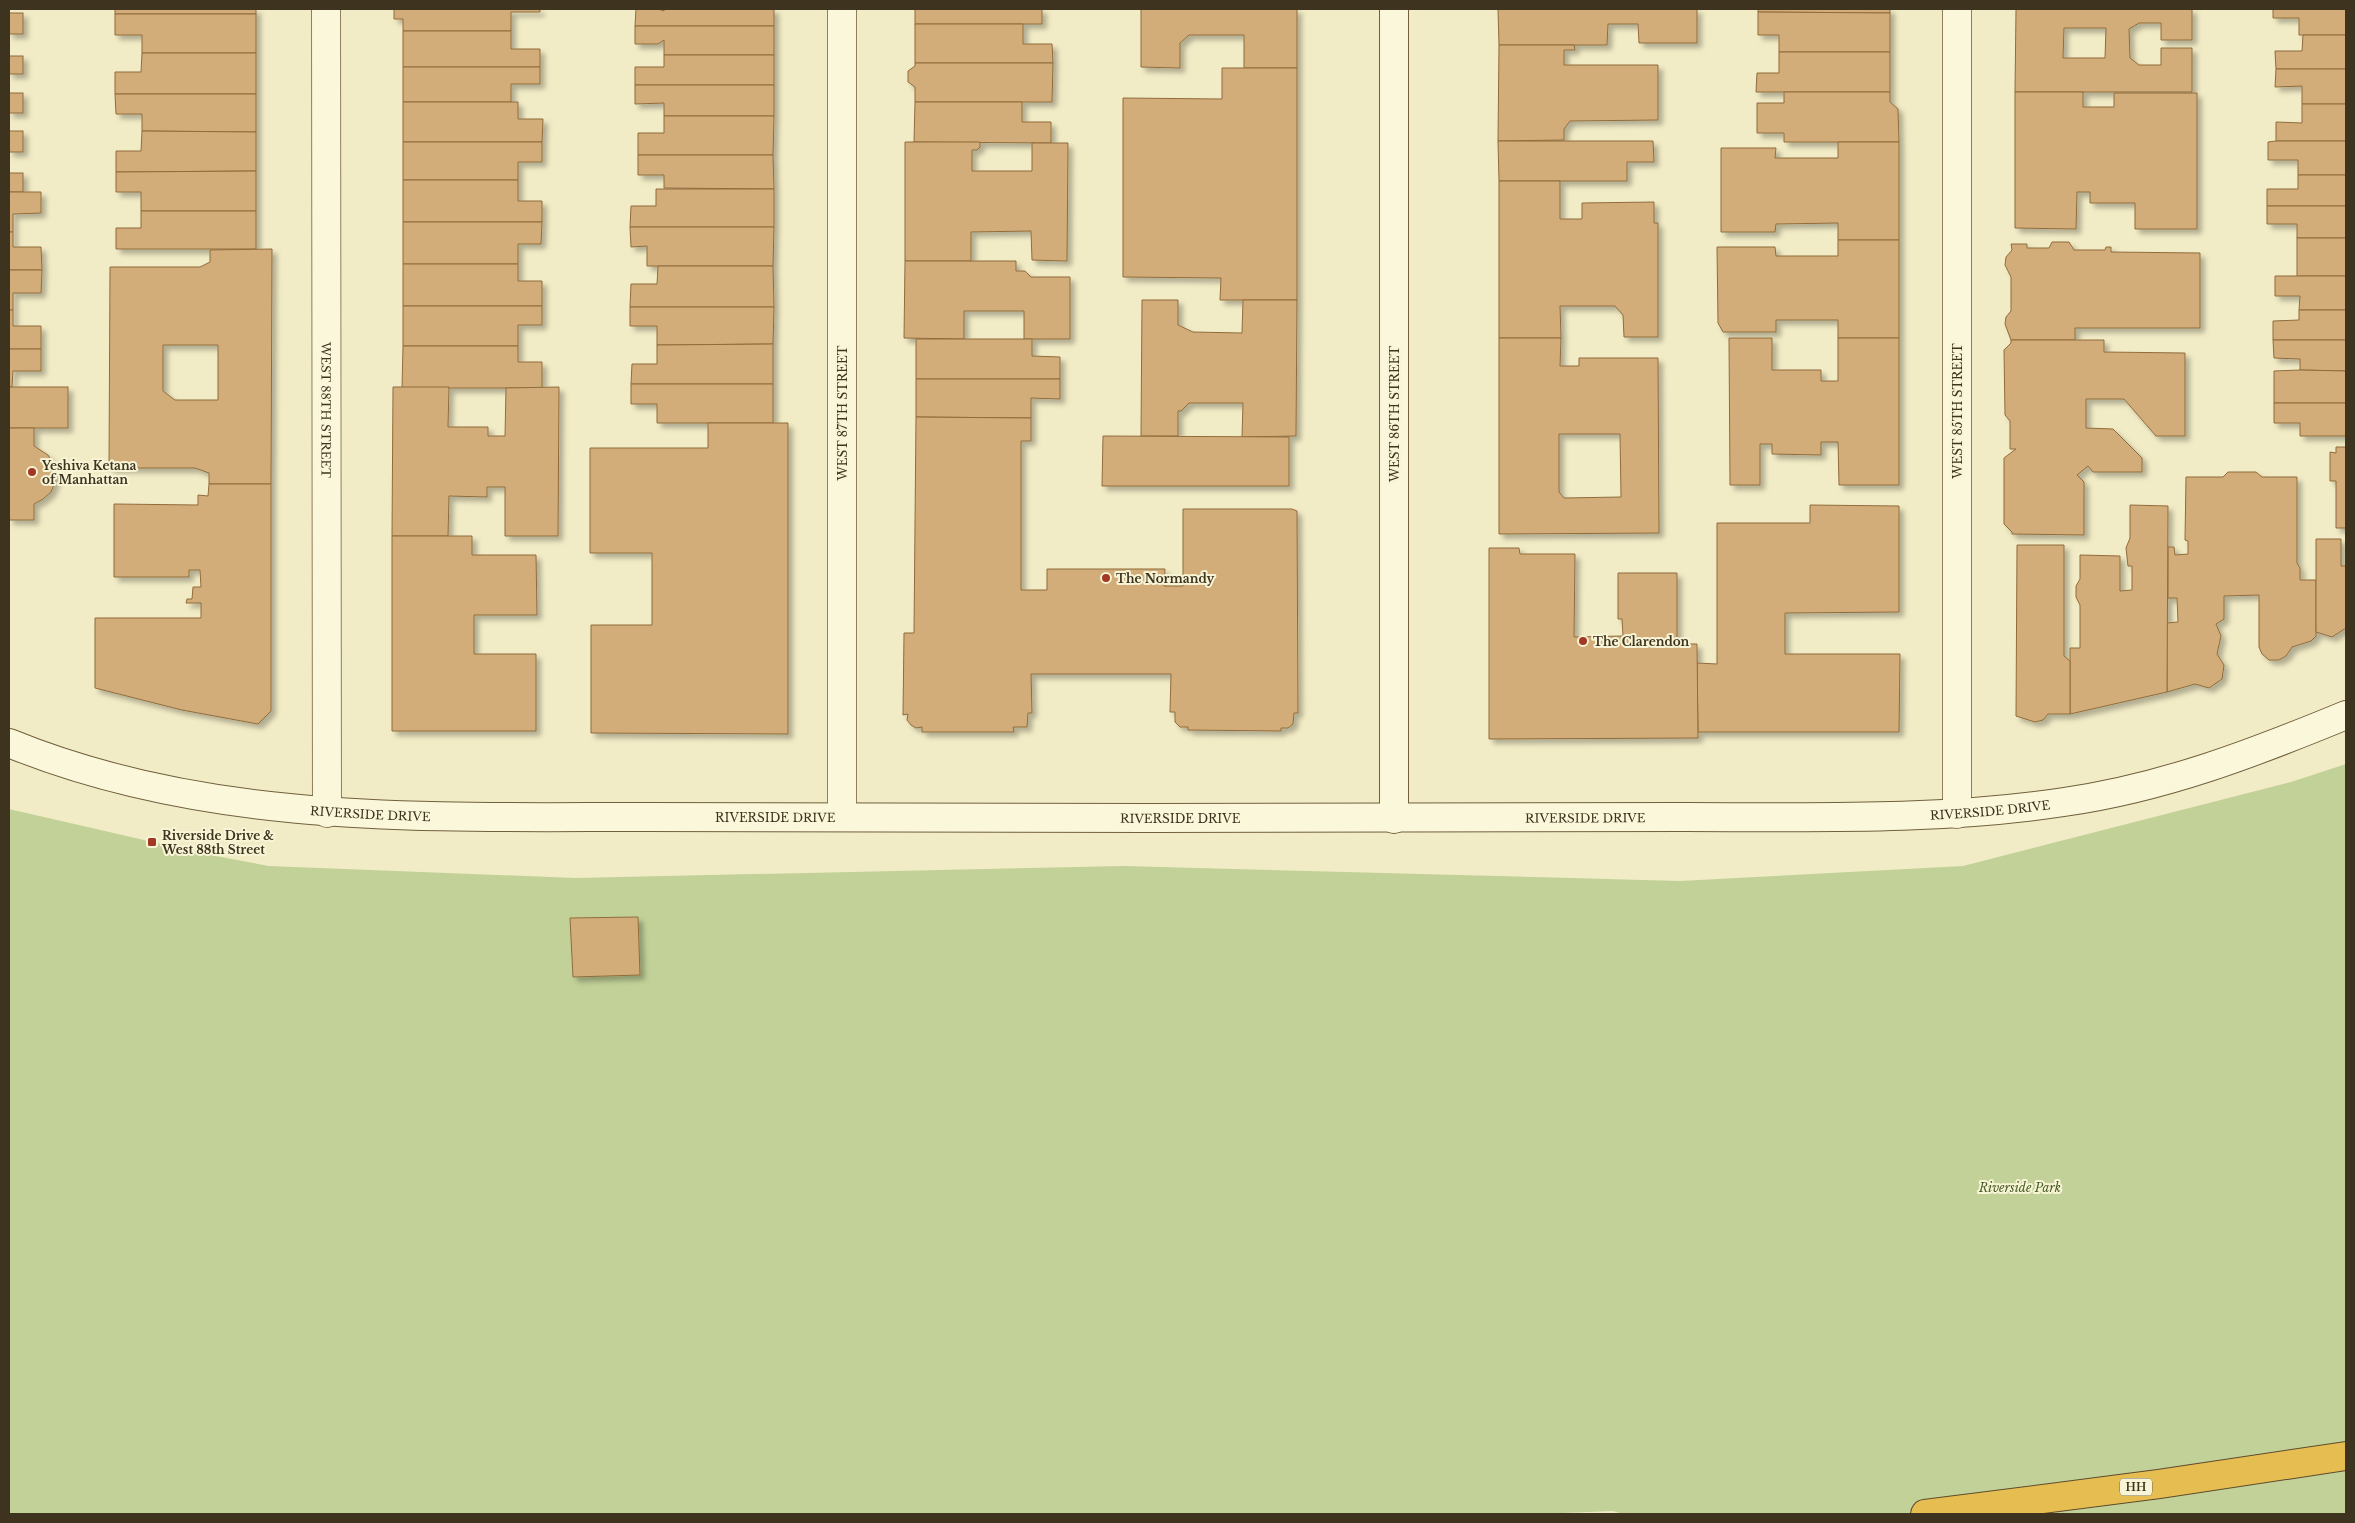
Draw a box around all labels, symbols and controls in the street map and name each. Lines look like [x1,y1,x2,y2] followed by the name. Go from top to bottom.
[319,341,334,478] street label: WEST 88TH STREET
[1950,343,1965,480] street label: WEST 85TH STREET
[835,345,850,481] street label: WEST 87TH STREET
[1387,346,1402,483] street label: WEST 86TH STREET
[41,458,137,487] place label: Yeshiva Ketana of Manhattan
[26,466,38,478] marker: Yeshiva Ketana of Manhattan
[1116,571,1215,586] place label: The Normandy
[1100,572,1112,584] marker: The Normandy
[1593,634,1690,649] place label: The Clarendon
[1577,635,1589,647] marker: The Clarendon
[1930,797,2051,822] street label: RIVERSIDE DRIVE
[310,802,431,824] street label: RIVERSIDE DRIVE
[715,810,836,825] street label: RIVERSIDE DRIVE
[1120,810,1241,826] street label: RIVERSIDE DRIVE
[1525,810,1646,825] street label: RIVERSIDE DRIVE
[161,828,274,857] place label: Riverside Drive & West 88th Street
[146,836,158,848] marker: Riverside Drive & West 88th Street
[1978,1180,2061,1195] park label: Riverside Park
[2120,1478,2152,1495] road number: HH

